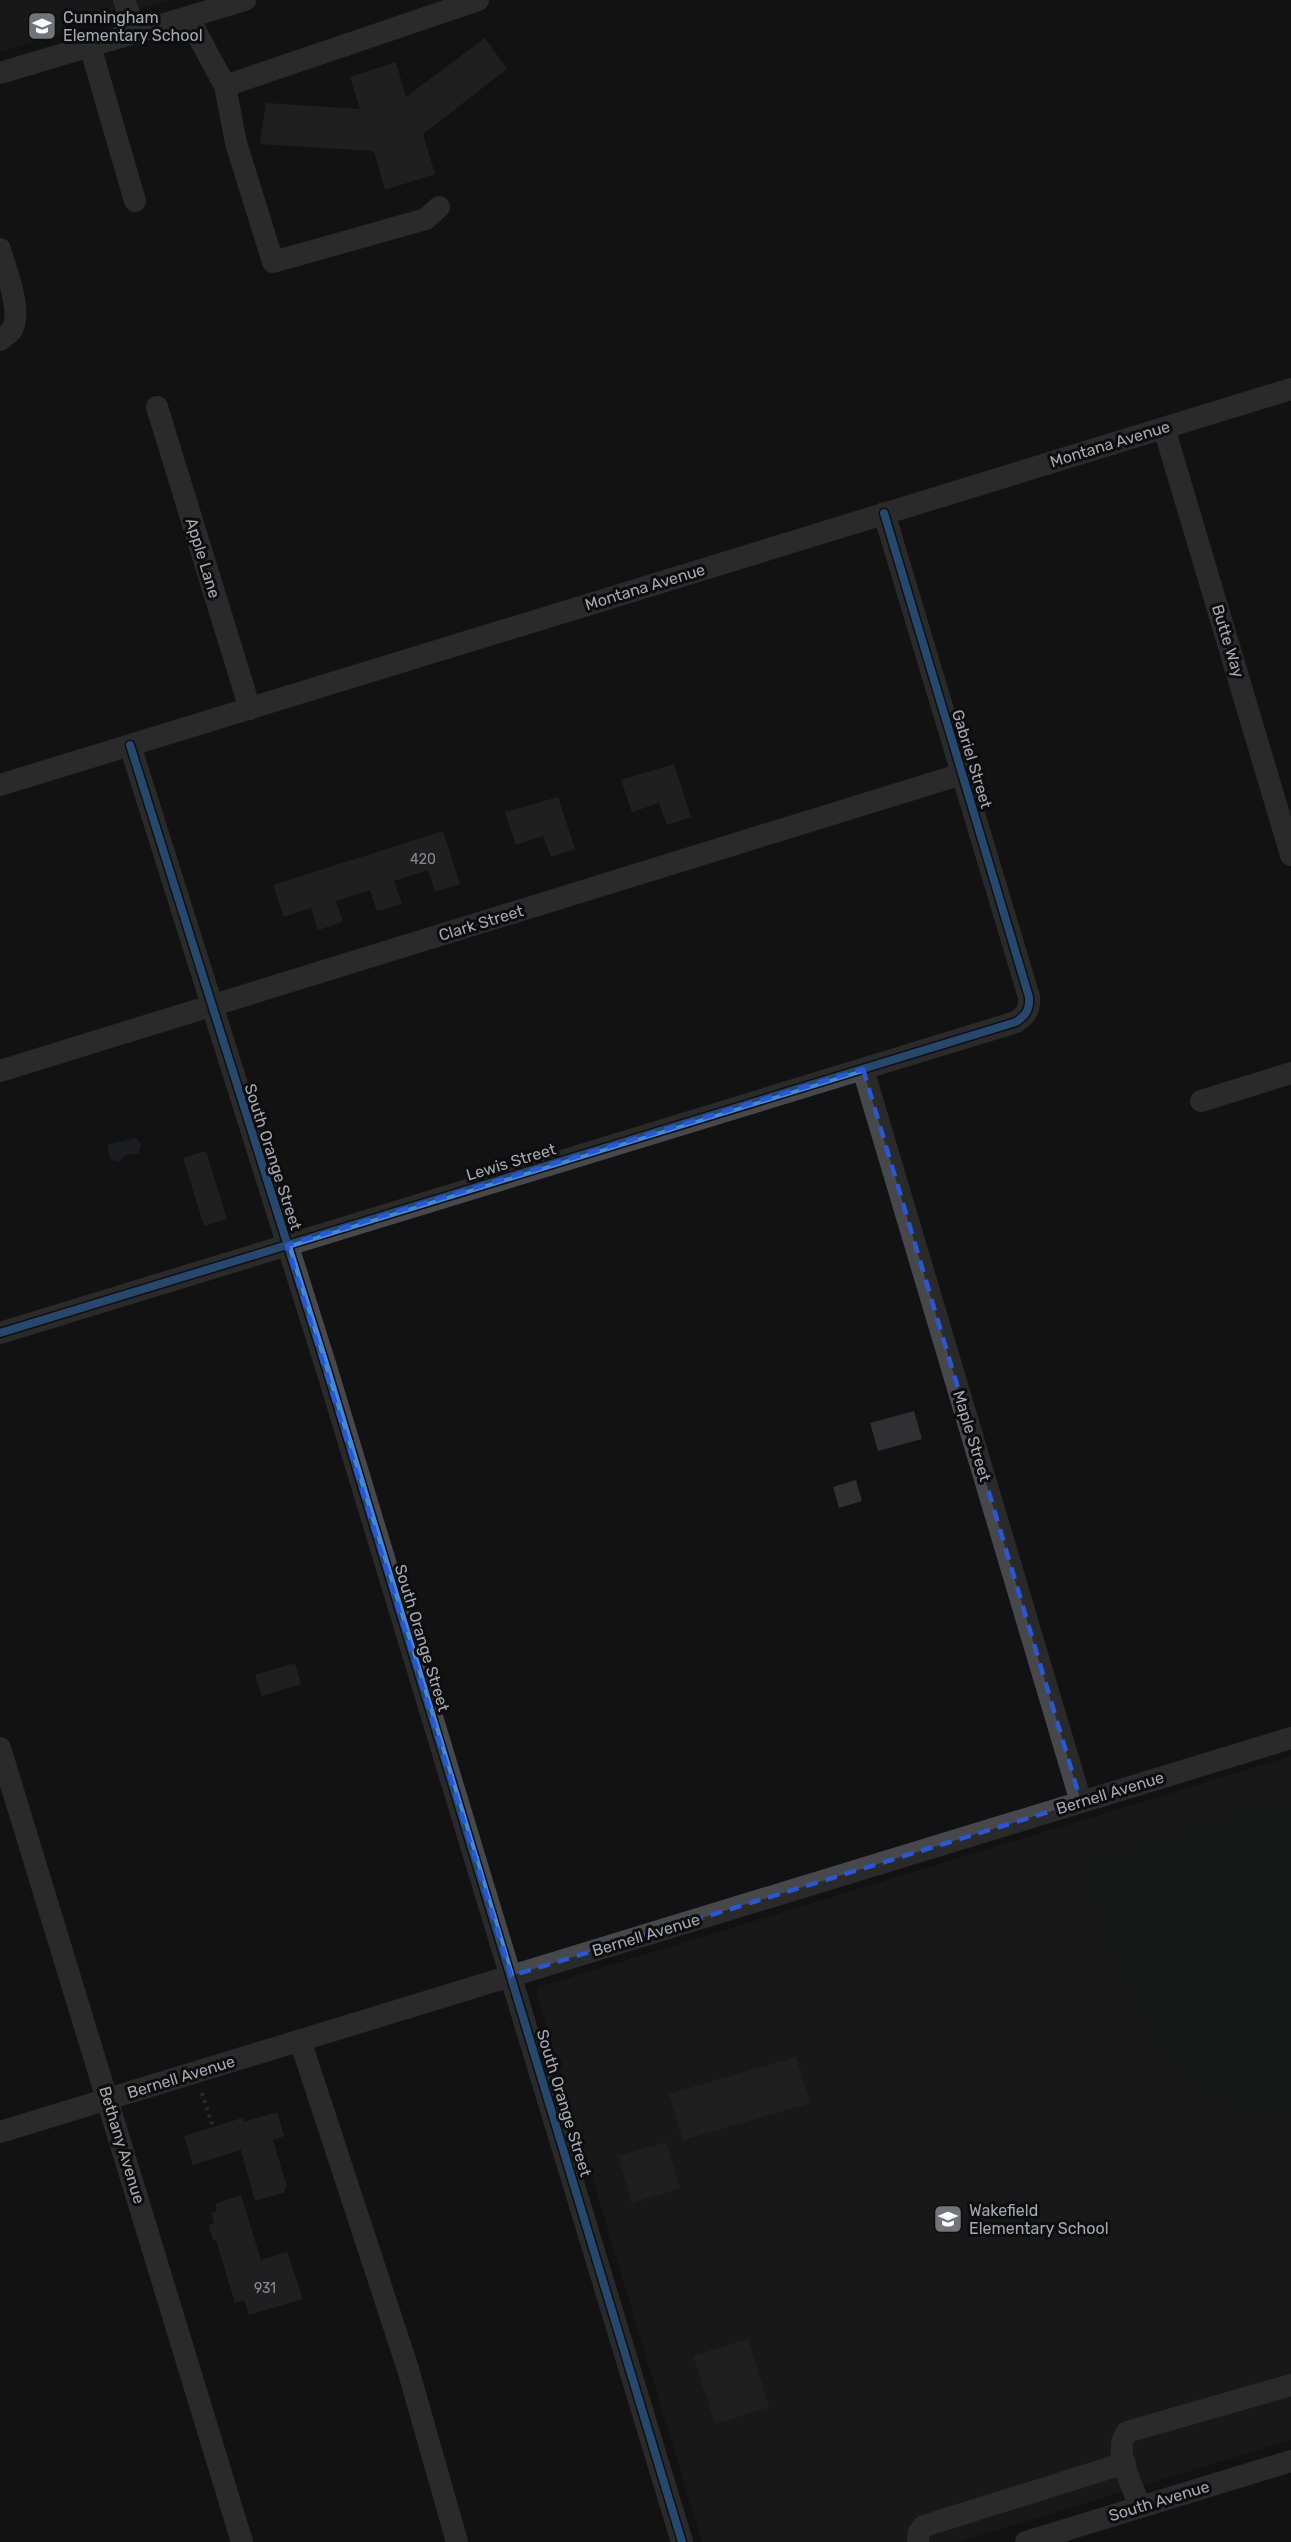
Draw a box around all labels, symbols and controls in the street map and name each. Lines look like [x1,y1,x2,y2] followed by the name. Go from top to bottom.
[63,8,203,45] place label: Cunningham Elementary School
[26,10,58,42] school or university icon: Cunningham Elementary School
[1048,417,1172,471] street label: Montana Avenue
[182,516,224,601] street label: Apple Lane
[583,560,707,614] street label: Montana Avenue
[1208,602,1248,680] street label: Butte Way
[948,707,996,811] street label: Gabriel Street
[410,851,436,868] house number: 420
[436,901,526,945] street label: Clark Street
[240,1081,306,1233] street label: South Orange Street
[464,1139,558,1185] street label: Lewis Street
[949,1388,995,1484] street label: Maple Street
[391,1562,453,1714] street label: South Orange Street
[1054,1768,1166,1818] street label: Bernell Avenue
[590,1910,702,1960] street label: Bernell Avenue
[533,2027,595,2179] street label: South Orange Street
[125,2052,237,2102] street label: Bernell Avenue
[95,2084,149,2206] street label: Bethany Avenue
[969,2201,1109,2238] place label: Wakefield Elementary School
[932,2203,964,2235] school or university icon: Wakefield Elementary School
[254,2280,276,2297] house number: 931
[1106,2477,1212,2525] street label: South Avenue

